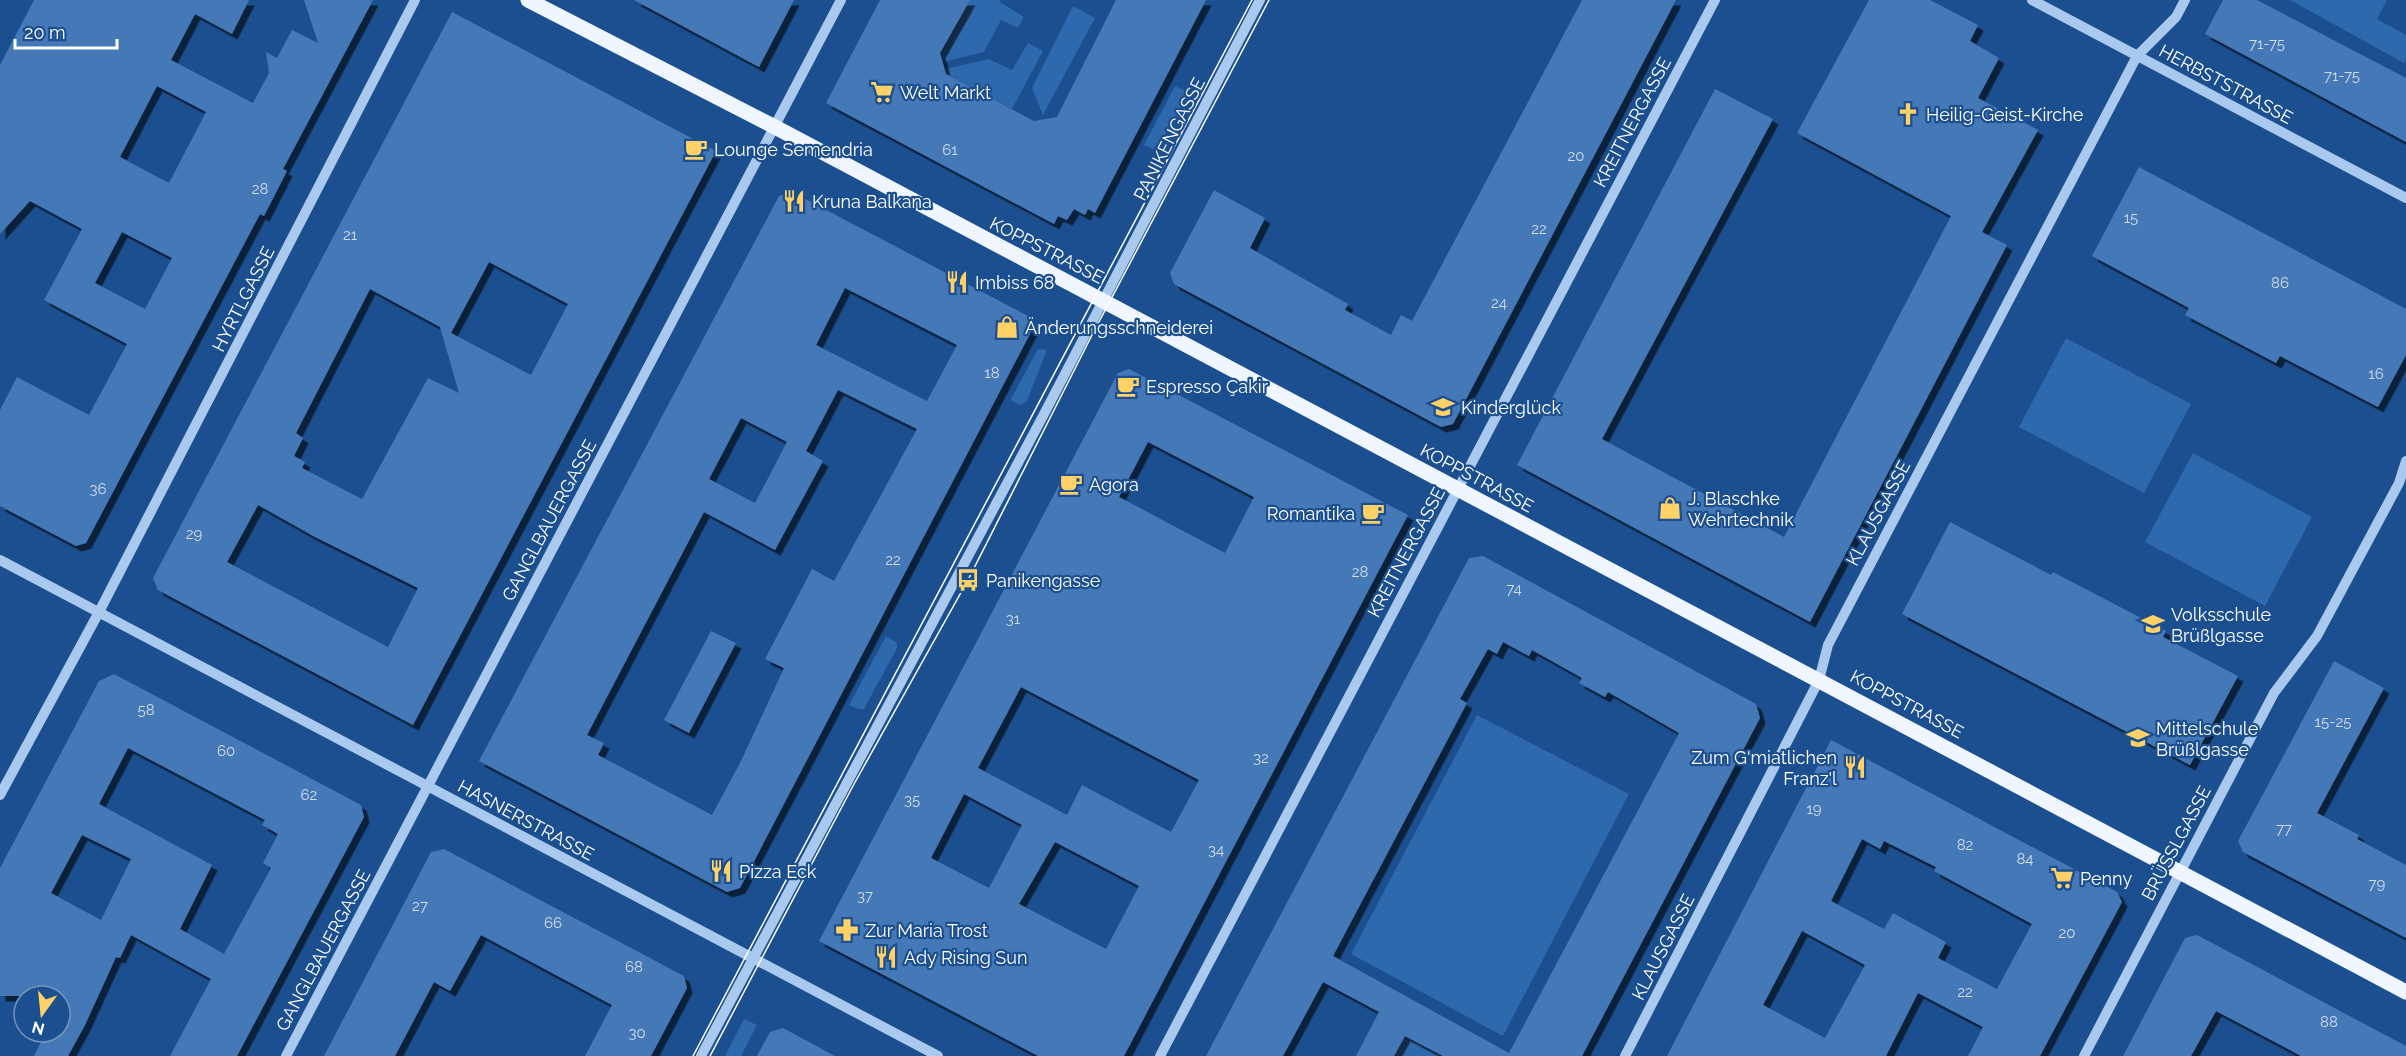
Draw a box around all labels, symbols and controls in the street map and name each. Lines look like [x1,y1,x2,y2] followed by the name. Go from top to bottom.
[15,12,117,50] scale bar
[24,22,66,43] text: 20 m
[2249,35,2285,53] house number: 71-75
[2156,40,2296,128] street label: HERBSTSTRASSE
[1589,53,1675,191] street label: KREITNERGASSE
[2324,67,2360,85] house number: 71-75
[1129,74,1209,204] street label: PANIKENGASSE
[869,79,895,105] supermarket icon: Welt Markt
[900,82,991,103] place label: Welt Markt
[1895,101,1921,127] church icon: Heilig-Geist-Kirche
[1926,104,2084,125] place label: Heilig-Geist-Kirche
[683,136,709,162] cafe icon: Lounge Semendria
[714,139,873,160] place label: Lounge Semendria
[942,141,958,159] house number: 61
[1568,147,1585,165] house number: 20
[252,180,268,198] house number: 28
[781,188,807,214] restaurant icon: Kruna Balkana
[812,191,932,212] place label: Kruna Balkana
[2124,209,2138,227] house number: 15
[986,212,1108,288] street label: KOPPSTRASSE
[1531,220,1547,238] house number: 22
[343,226,358,244] house number: 21
[207,243,279,355] street label: HYRTLGASSE
[944,269,970,295] restaurant icon: Imbiss 68
[975,272,1055,293] place label: Imbiss 68
[2271,274,2289,292] house number: 86
[1491,294,1507,312] house number: 24
[994,314,1020,340] shop icon: Änderungsschneiderei
[1025,317,1213,338] place label: Änderungsschneiderei
[984,364,1000,382] house number: 18
[2368,365,2384,383] house number: 16
[1115,373,1141,399] cafe icon: Espresso Çakir
[1146,376,1269,397] place label: Espresso Çakir
[1430,394,1456,420] school or university icon: Kinderglück
[1461,397,1561,418] place label: Kinderglück
[498,436,600,604] street label: GANGLBAUERGASSE
[1417,439,1537,517] street label: KOPPSTRASSE
[1842,457,1914,569] street label: KLAUSGASSE
[1058,471,1084,497] cafe icon: Agora
[1089,474,1139,495] place label: Agora
[89,480,107,498] house number: 36
[1363,483,1449,621] street label: KREITNERGASSE
[1688,488,1794,530] place label: J. Blaschke Wehrtechnik
[1657,495,1683,521] shop icon: J. Blaschke Wehrtechnik
[1360,500,1386,526] cafe icon: Romantika
[1267,503,1355,524] place label: Romantika
[186,525,203,543] house number: 29
[885,551,901,569] house number: 22
[1352,563,1368,581] house number: 28
[955,567,981,593] bus stop icon: Panikengasse
[986,570,1101,591] place label: Panikengasse
[1506,580,1522,598] house number: 74
[2171,604,2272,646] place label: Volksschule Brüßlgasse
[1006,610,1021,628] house number: 31
[2140,611,2166,637] school or university icon: Volksschule Brüßlgasse
[1847,665,1967,743] street label: KOPPSTRASSE
[137,701,155,719] house number: 58
[2315,713,2351,731] house number: 15-25
[2156,718,2259,760] place label: Mittelschule Brüßlgasse
[2125,725,2151,751] school or university icon: Mittelschule Brüßlgasse
[217,742,235,760] house number: 60
[1691,747,1837,789] place label: Zum G'miatlichen Franz'l
[1253,749,1269,767] house number: 32
[1842,754,1868,780] restaurant icon: Zum G'miatlichen Franz'l
[454,775,598,865] street label: HASNERSTRASSE
[2137,782,2215,904] street label: BRÜSSLGASSE
[301,786,318,804] house number: 62
[904,791,920,809] house number: 35
[1806,800,1822,818] house number: 19
[2276,820,2292,838] house number: 77
[1957,836,1974,854] house number: 82
[1208,841,1224,859] house number: 34
[2016,850,2034,868] house number: 84
[708,858,734,884] restaurant icon: Pizza Eck
[739,861,817,882] place label: Pizza Eck
[2049,865,2075,891] supermarket icon: Penny
[272,866,374,1034] street label: GANGLBAUERGASSE
[2080,868,2132,889] place label: Penny
[2369,875,2386,893] house number: 79
[857,887,873,905] house number: 37
[1627,891,1699,1003] street label: KLAUSGASSE
[412,897,428,915] house number: 27
[544,914,562,932] house number: 66
[834,917,860,943] pharmacy icon: Zur Maria Trost
[865,920,988,941] place label: Zur Maria Trost
[2059,924,2076,942] house number: 20
[873,944,899,970] restaurant icon: Ady Rising Sun
[904,947,1027,968] place label: Ady Rising Sun
[625,958,643,976] house number: 68
[1957,983,1973,1001] house number: 22
[12,984,72,1044] north arrow
[2320,1013,2338,1031] house number: 88
[30,1017,47,1039] text: N
[628,1024,646,1042] house number: 30

